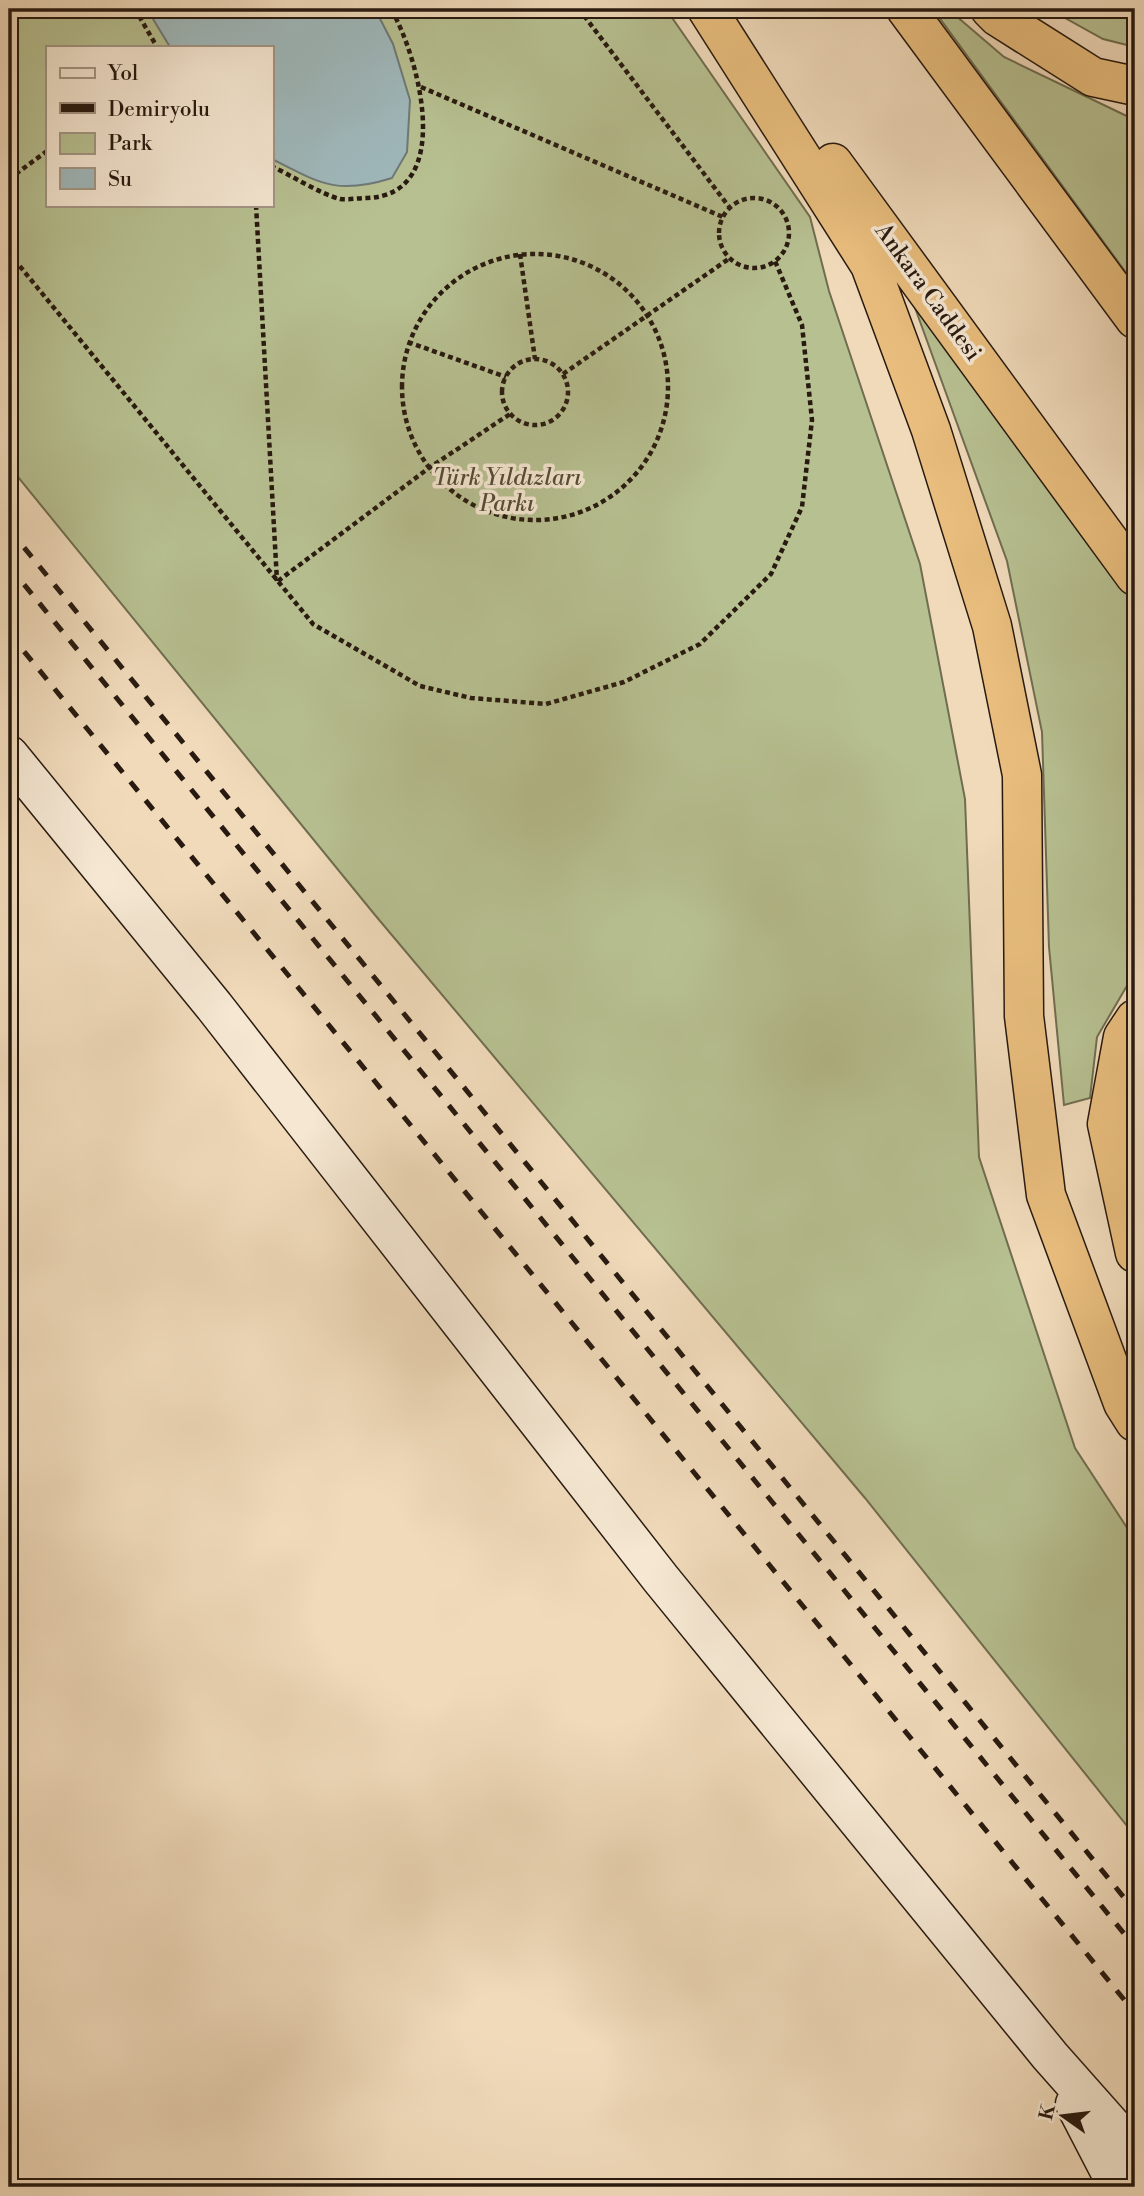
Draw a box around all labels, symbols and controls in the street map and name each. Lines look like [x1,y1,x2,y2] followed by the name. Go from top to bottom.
[46,46,273,206] legend
[107,61,138,87] text: Yol
[108,97,210,123] text: Demiryolu
[108,131,153,157] text: Park
[108,167,132,193] text: Su
[868,217,987,366] street label: Ankara Caddesi
[433,464,582,518] park label: Türk Yıldızları Parkı
[1028,2080,1098,2150] north arrow
[1034,2101,1061,2123] text: K

